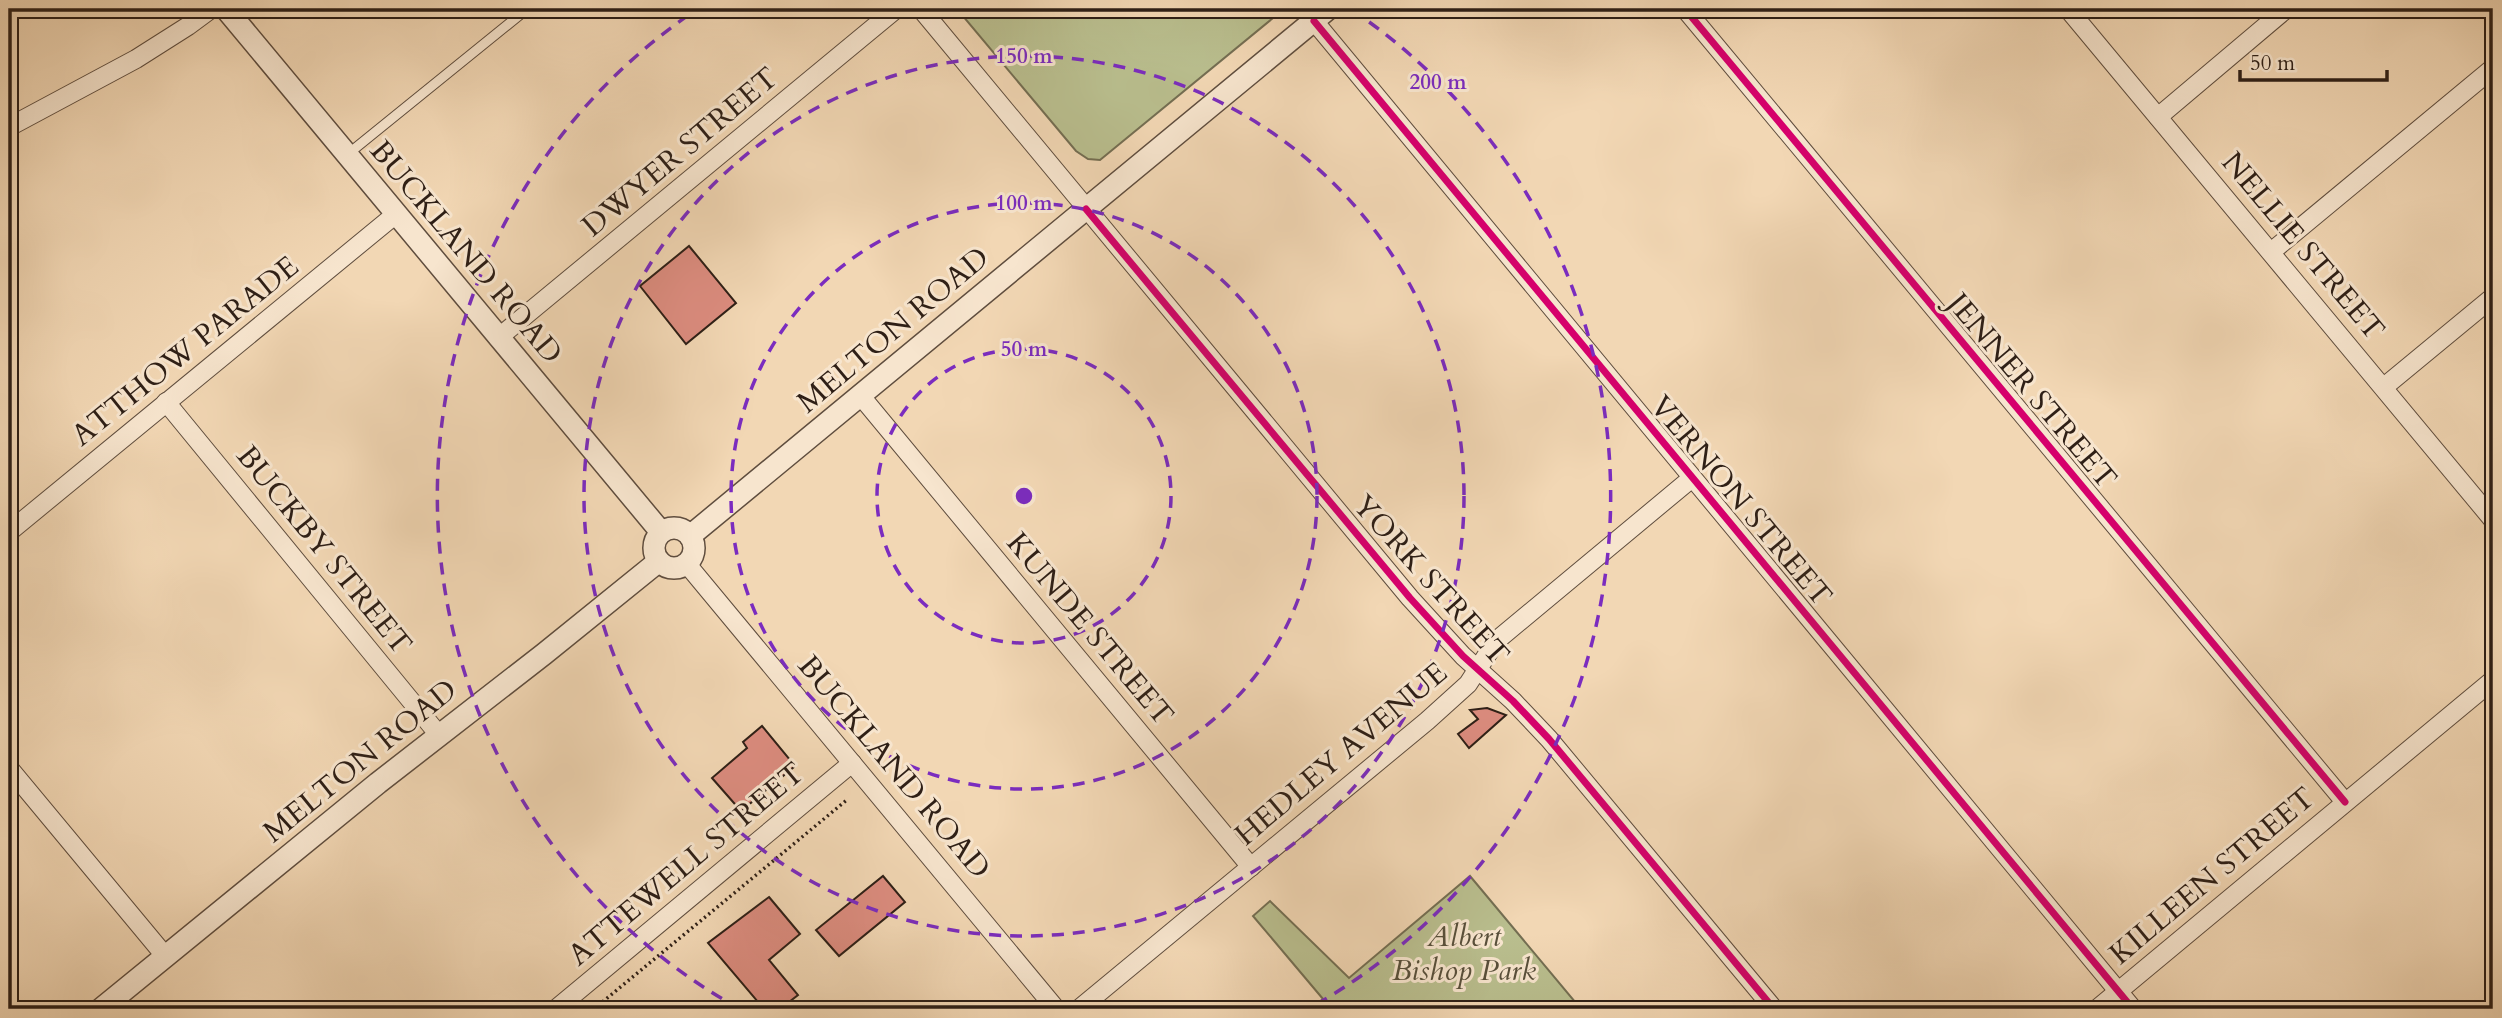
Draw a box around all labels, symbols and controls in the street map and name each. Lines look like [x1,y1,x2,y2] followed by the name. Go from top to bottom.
[2240,38,2386,82] scale bar
[995,42,1053,71] text: 150 m
[2250,49,2295,78] text: 50 m
[573,58,787,246] street label: DWYER STREET
[1409,68,1467,97] text: 200 m
[360,132,572,372] street label: BUCKLAND ROAD
[2212,143,2394,349] street label: NELLIE STREET
[995,189,1053,218] text: 100 m
[788,238,998,422] street label: MELTON ROAD
[63,246,307,456] street label: ATTHOW PARADE
[1935,281,2126,498] street label: JENNER STREET
[1001,335,1048,364] text: 50 m
[1641,387,1841,615] street label: VERNON STREET
[227,437,421,663] street label: BUCKBY STREET
[1012,484,1036,508] centre of rings
[1343,486,1519,674] street label: YORK STREET
[997,524,1183,734] street label: KUNDE STREET
[788,647,1000,887] street label: BUCKLAND ROAD
[1226,653,1456,855] street label: HEDLEY AVENUE
[254,670,466,852] street label: MELTON ROAD
[559,753,813,975] street label: ATTEWELL STREET
[2101,778,2323,974] street label: KILLEEN STREET
[1392,916,1536,991] park label: Albert Bishop Park

